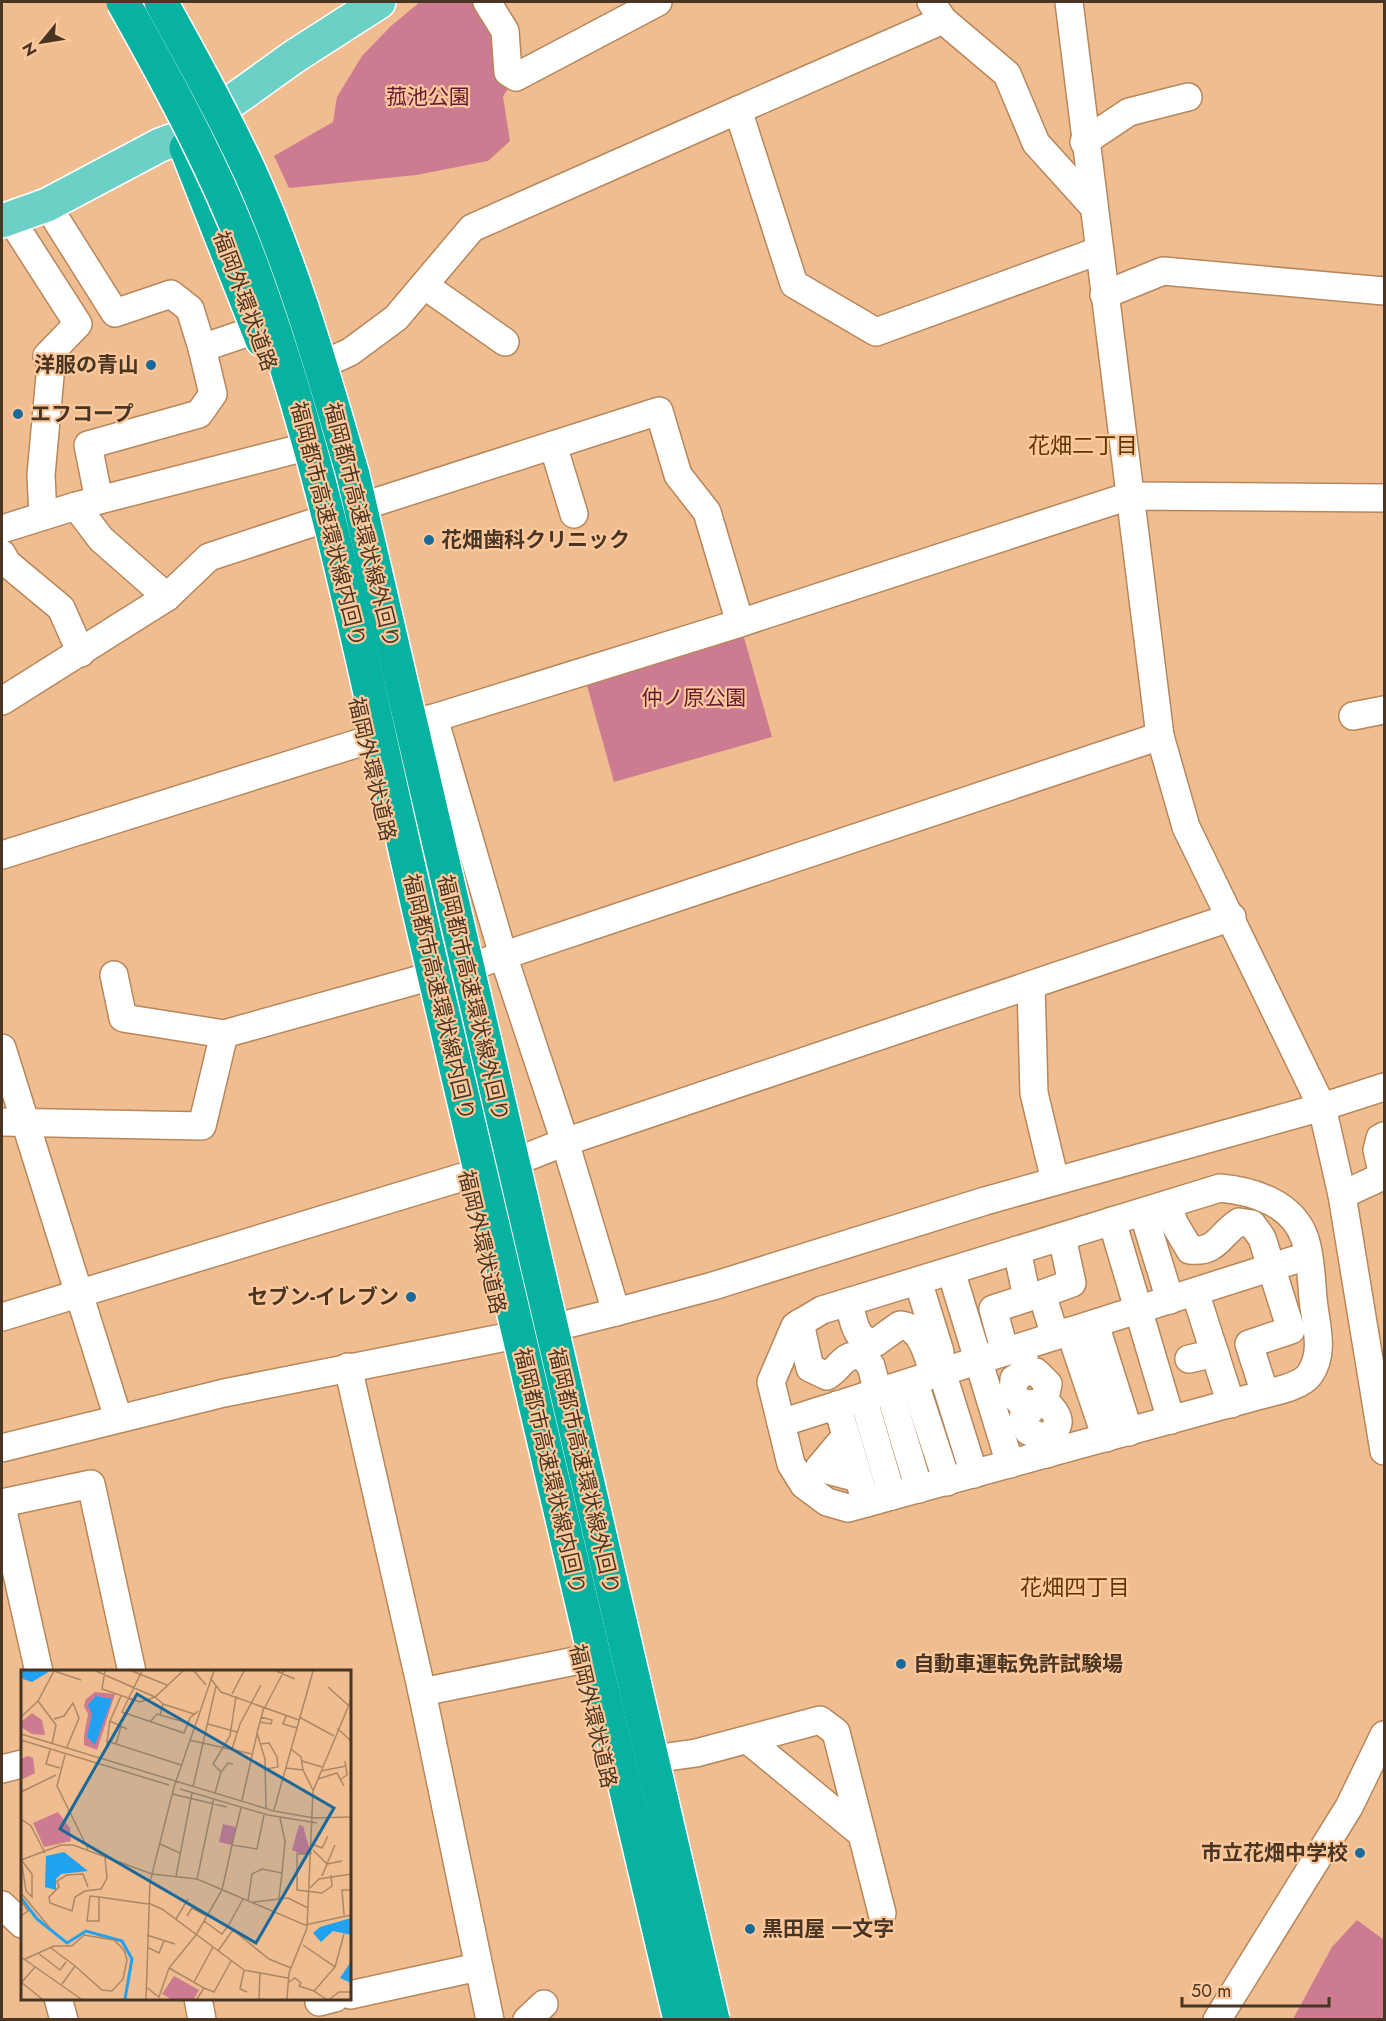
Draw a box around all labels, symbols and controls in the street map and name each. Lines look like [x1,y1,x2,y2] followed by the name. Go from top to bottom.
[12,12,72,72] north arrow
[16,38,43,61] text: N
[386,82,470,112] park label: 菰池公園
[206,227,284,375] street label: 福岡外環状道路
[34,350,139,380] place label: 洋服の青山
[144,358,158,372] marker: 洋服の青山
[283,398,373,650] street label: 福岡都市高速環状線内回り
[30,399,134,429] place label: エフコープ
[317,399,407,651] street label: 福岡都市高速環状線外回り
[11,407,25,421] marker: エフコープ
[1028,429,1138,461] district label: 花畑二丁目
[441,525,630,555] place label: 花畑歯科クリニック
[422,533,436,547] marker: 花畑歯科クリニック
[642,683,747,713] park label: 仲ノ原公園
[341,694,403,844] street label: 福岡外環状道路
[396,871,482,1123] street label: 福岡都市高速環状線内回り
[430,872,516,1124] street label: 福岡都市高速環状線外回り
[451,1167,513,1317] street label: 福岡外環状道路
[247,1282,399,1312] place label: セブン-イレブン
[404,1290,418,1304] marker: セブン-イレブン
[507,1345,593,1597] street label: 福岡都市高速環状線内回り
[541,1345,627,1597] street label: 福岡都市高速環状線外回り
[1020,1571,1130,1603] district label: 花畑四丁目
[562,1641,624,1791] street label: 福岡外環状道路
[913,1649,1123,1679] place label: 自動車運転免許試験場
[894,1657,908,1671] marker: 自動車運転免許試験場
[21,1670,351,2000] inset map
[1201,1838,1348,1868] place label: 市立花畑中学校
[1353,1846,1367,1860] marker: 市立花畑中学校
[762,1914,894,1944] place label: 黒田屋 一文字
[743,1922,757,1936] marker: 黒田屋 一文字
[1182,1970,1329,2008] scale bar
[1191,1978,1231,2004] text: 50 m

